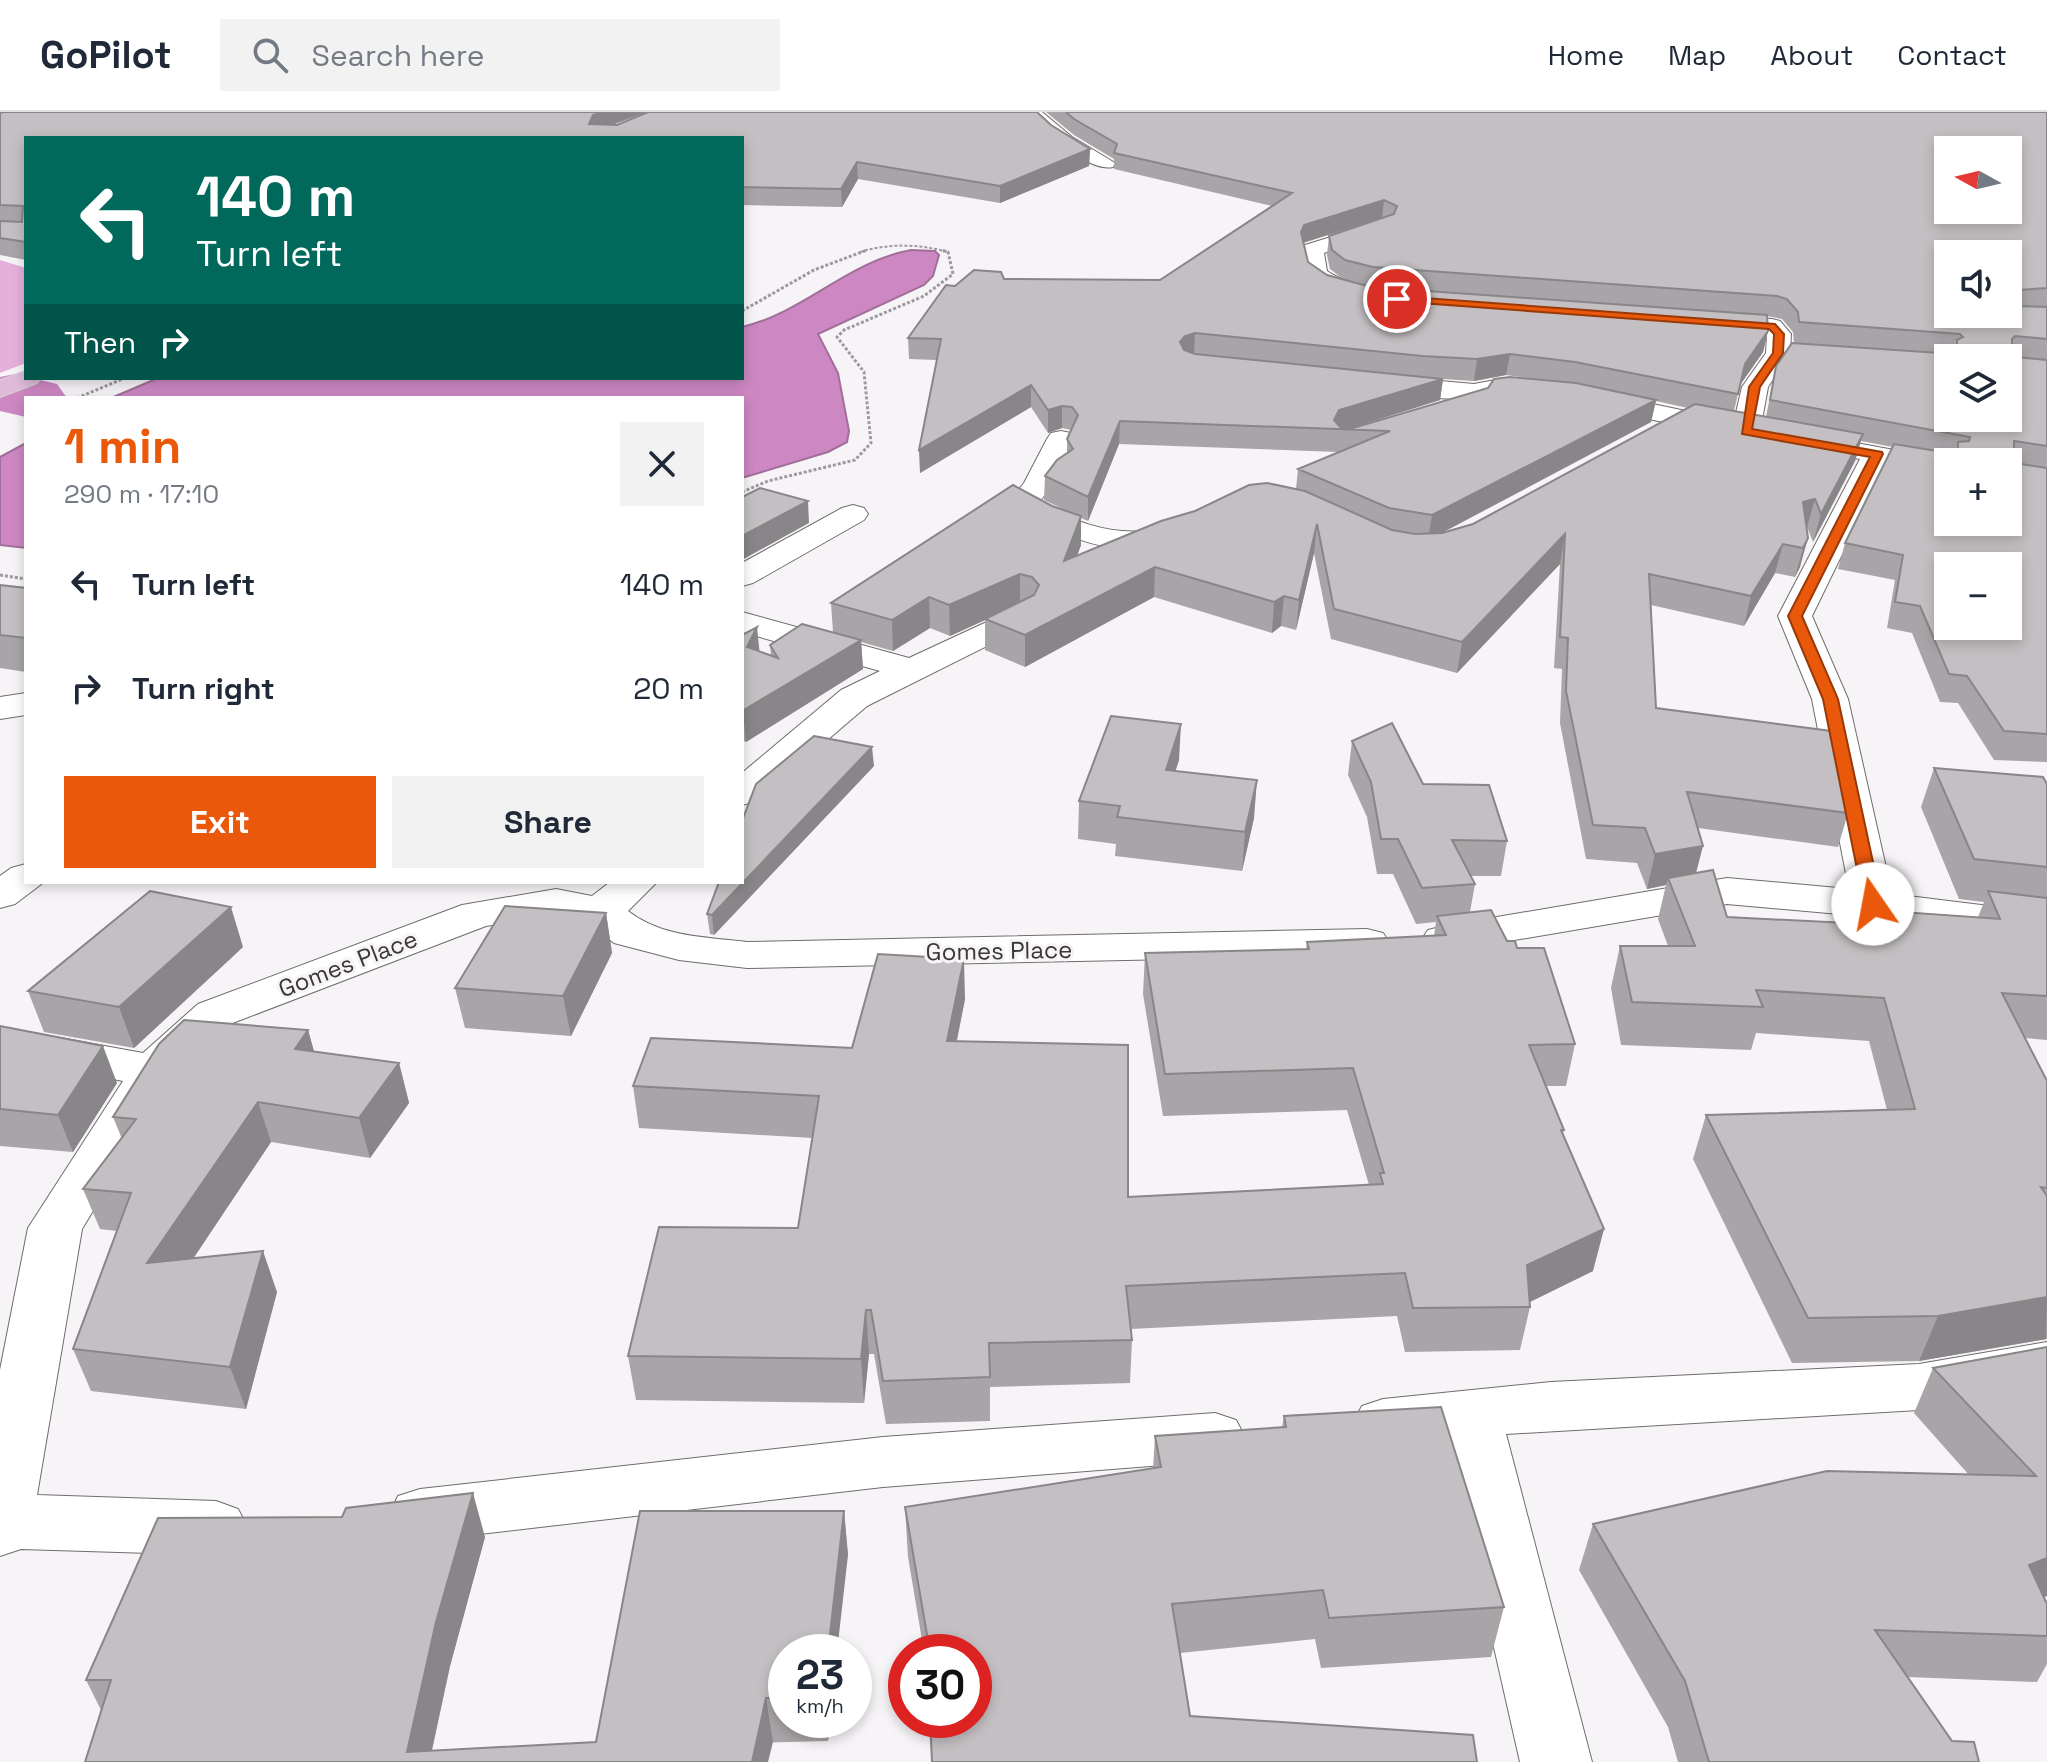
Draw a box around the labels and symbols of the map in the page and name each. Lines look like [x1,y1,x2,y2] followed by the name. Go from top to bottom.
[1934,136,2022,224] north arrow
[1363,265,1431,333] pin
[1831,862,1915,946] position arrow
[274,923,422,1004] street label: Gomes Place
[925,934,1073,967] street label: Gomes Place
[888,1634,992,1738] speed limit sign: 30

